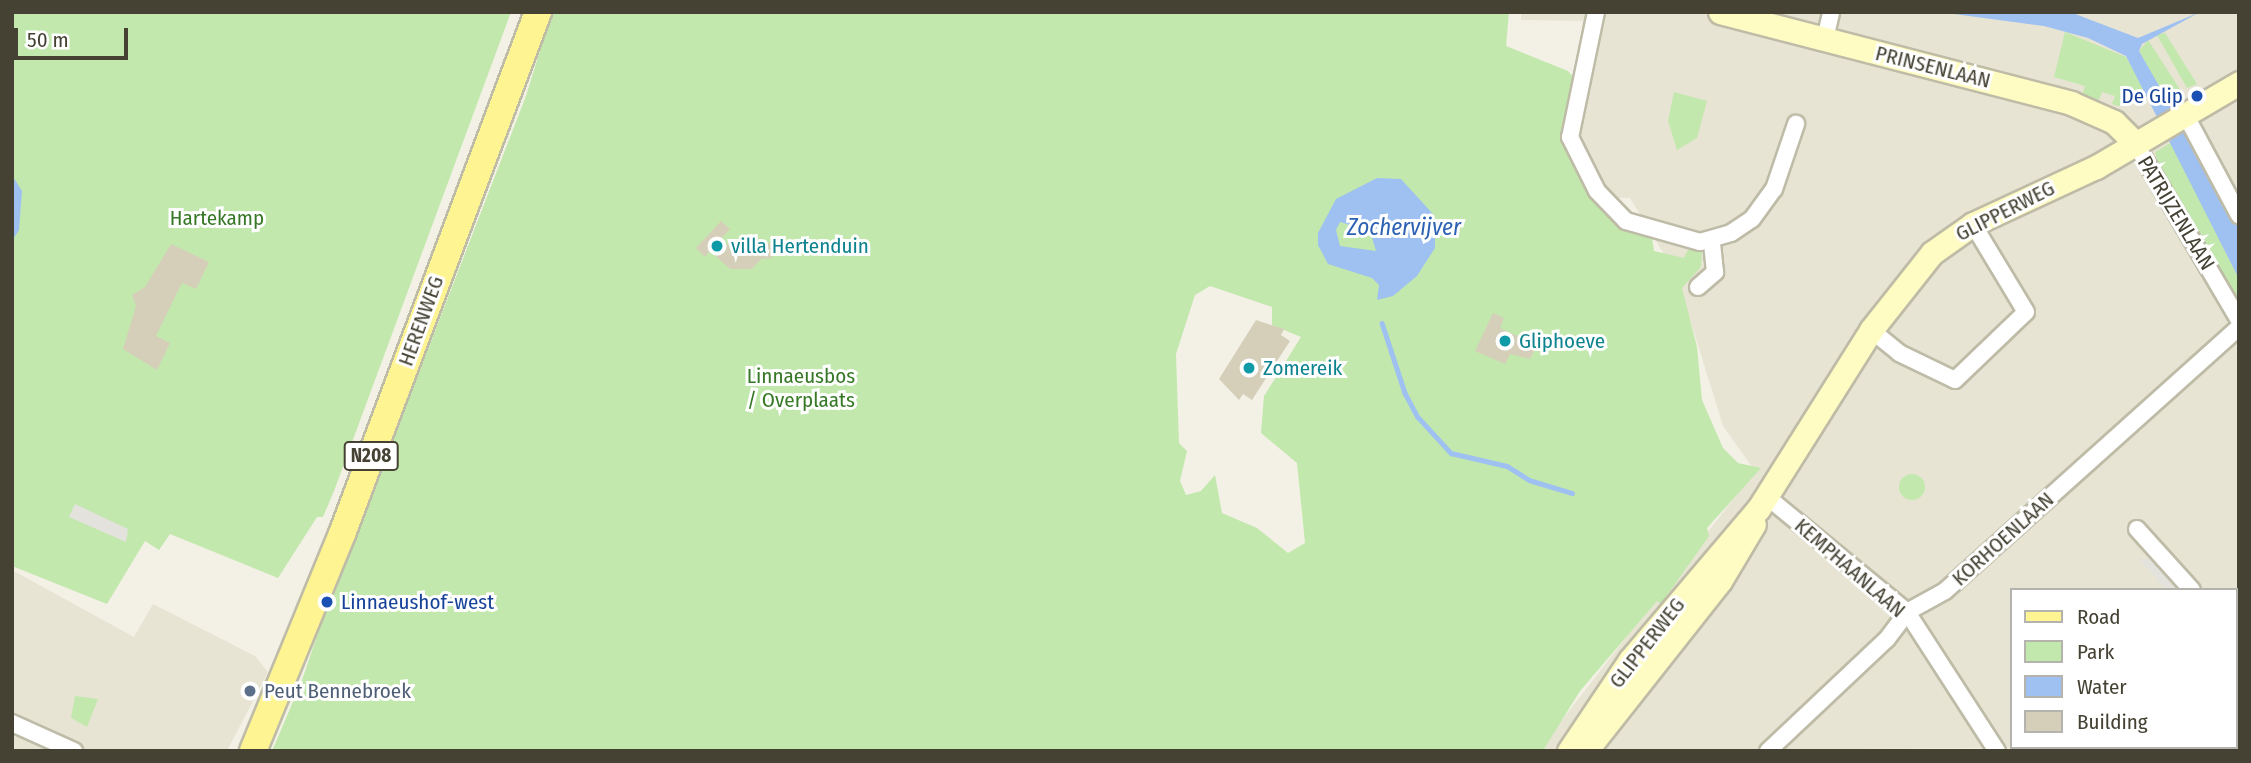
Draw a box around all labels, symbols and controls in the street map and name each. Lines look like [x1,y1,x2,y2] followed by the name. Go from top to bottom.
[18,14,131,58] scale bar
[27,27,69,53] text: 50 m
[1873,41,1993,93] street label: PRINSENLAAN
[2121,83,2183,109] place label: De Glip
[2189,88,2205,104] marker: De Glip
[2132,151,2220,275] street label: PATRIJZENLAAN
[1951,175,2059,247] street label: GLIPPERWEG
[170,205,264,231] park label: Hartekamp
[1347,213,1461,241] water label: Zochervijver
[731,233,869,259] place label: villa Hertenduin
[709,238,725,254] marker: villa Hertenduin
[393,273,449,369] street label: HERENWEG
[1519,328,1605,354] place label: Gliphoeve
[1497,333,1513,349] marker: Gliphoeve
[1263,355,1342,381] place label: Zomereik
[1241,360,1257,376] marker: Zomereik
[747,363,855,413] park label: Linnaeusbos / Overplaats
[343,440,399,471] road number: N208
[1947,487,2059,591] street label: KORHOENLAAN
[1789,513,1911,623] street label: KEMPHAANLAAN
[2010,588,2237,749] legend
[341,589,494,615] place label: Linnaeushof-west
[1604,593,1690,693] street label: GLIPPERWEG
[319,594,335,610] marker: Linnaeushof-west
[2077,604,2121,630] text: Road
[2077,639,2114,665] text: Park
[2077,674,2127,700] text: Water
[264,678,411,704] place label: Peut Bennebroek
[242,683,258,699] marker: Peut Bennebroek
[2077,709,2148,735] text: Building

